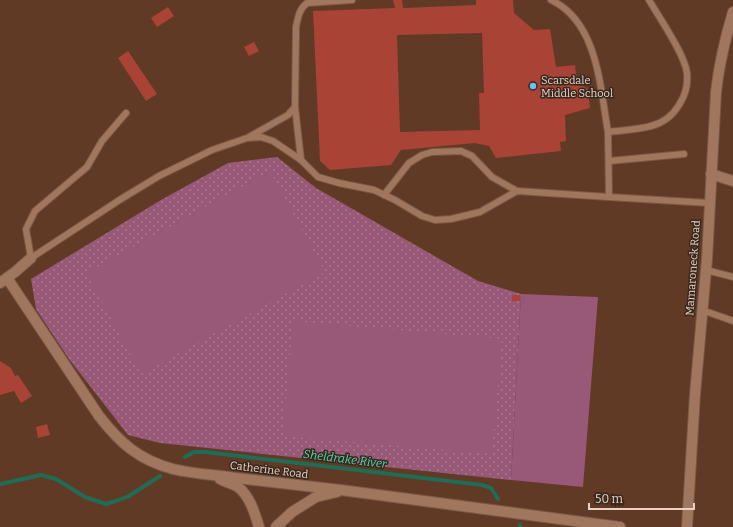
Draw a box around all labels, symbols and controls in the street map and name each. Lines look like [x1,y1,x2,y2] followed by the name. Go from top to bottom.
[541,74,613,100] place label: Scarsdale Middle School
[528,81,538,91] marker: Scarsdale Middle School
[683,219,703,316] street label: Mamaroneck Road
[302,447,389,471] water label: Sheldrake River
[229,459,309,481] street label: Catherine Road
[589,485,694,511] scale bar
[595,492,624,506] text: 50 m

